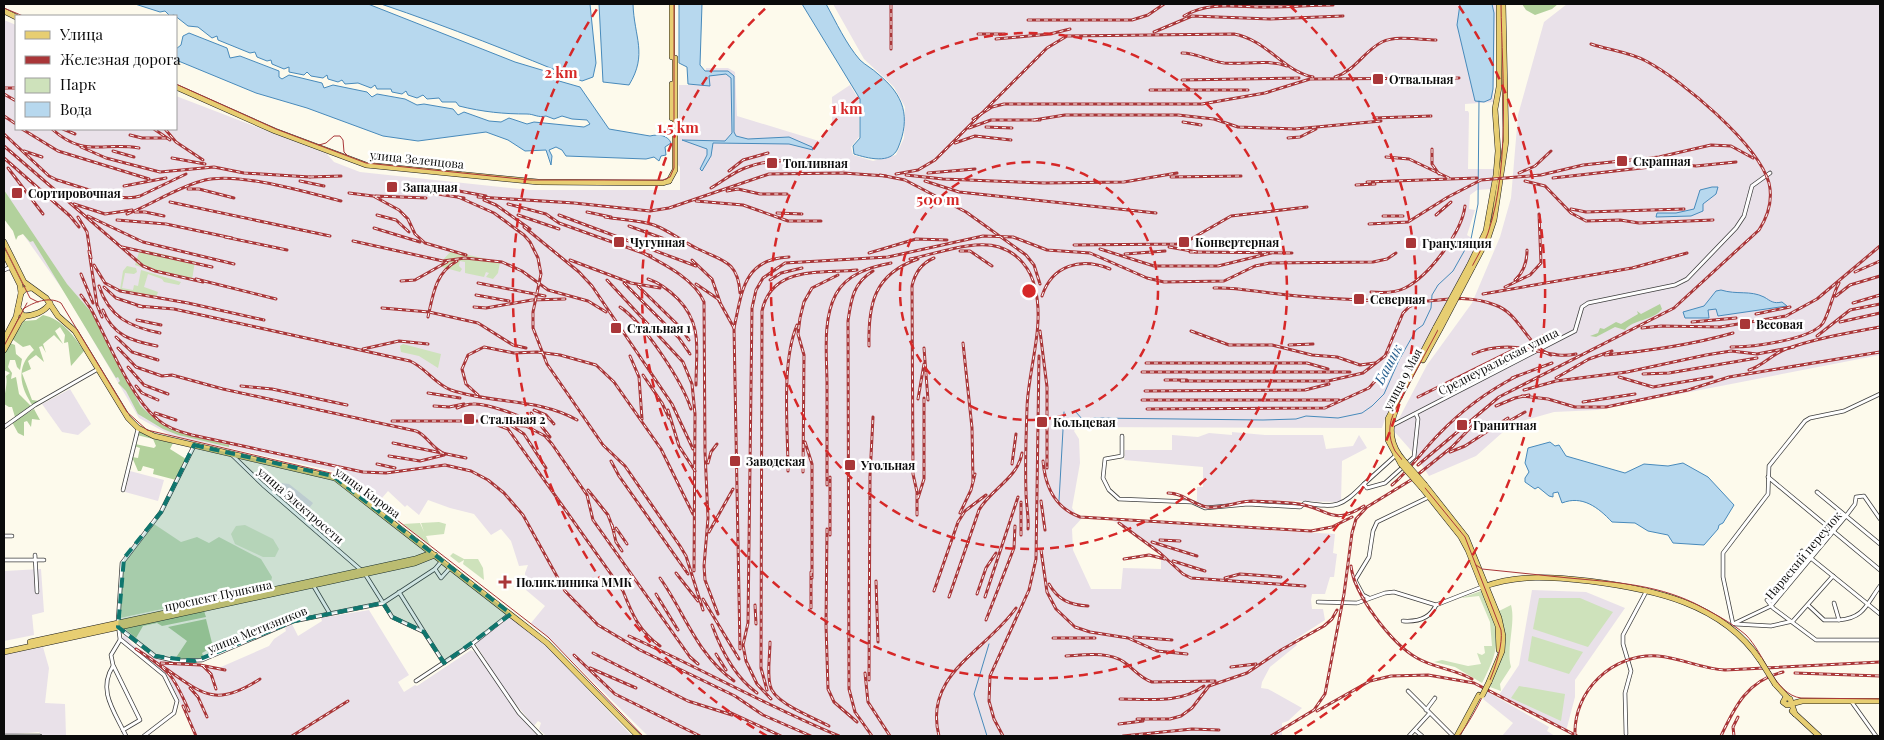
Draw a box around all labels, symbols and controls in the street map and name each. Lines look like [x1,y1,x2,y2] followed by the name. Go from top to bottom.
[15,15,178,130] legend
[59,24,103,44] text: Улица
[60,49,181,69] text: Железная дорога
[544,62,578,82] text: 2 km
[1389,71,1453,87] place label: Отвальная
[1371,72,1385,86] marker: Отвальная
[60,74,96,94] text: Парк
[831,98,863,118] text: 1 km
[60,99,93,119] text: Вода
[657,117,699,137] text: 1.5 km
[368,146,465,172] street label: улица Зеленцова
[1633,153,1691,169] place label: Скрапная
[1615,154,1629,168] marker: Скрапная
[783,155,848,171] place label: Топливная
[765,156,779,170] marker: Топливная
[403,179,458,195] place label: Западная
[385,180,399,194] marker: Западная
[28,185,121,201] place label: Сортировочная
[10,186,24,200] marker: Сортировочная
[916,189,960,209] text: 500 m
[630,234,685,250] place label: Чугунная
[1195,234,1279,250] place label: Конвертерная
[612,235,626,249] marker: Чугунная
[1177,235,1191,249] marker: Конвертерная
[1422,235,1492,251] place label: Грануляция
[1404,236,1418,250] marker: Грануляция
[1020,282,1038,300] centre of rings
[1370,291,1425,307] place label: Северная
[1352,292,1366,306] marker: Северная
[1756,316,1803,332] place label: Весовая
[1738,317,1752,331] marker: Весовая
[627,320,691,336] place label: Стальная 1
[609,321,623,335] marker: Стальная 1
[1435,324,1561,398] street label: Среднеуральская улица
[1369,340,1407,388] water label: Башик
[1379,345,1425,413] street label: улица 9 Мая
[480,411,545,427] place label: Стальная 2
[462,412,476,426] marker: Стальная 2
[1053,414,1116,430] place label: Кольцевая
[1035,415,1049,429] marker: Кольцевая
[1473,417,1537,433] place label: Гранитная
[1455,418,1469,432] marker: Гранитная
[746,453,805,469] place label: Заводская
[728,454,742,468] marker: Заводская
[860,457,915,473] place label: Угольная
[843,458,857,472] marker: Угольная
[254,462,348,547] street label: улица Электросети
[331,462,404,521] street label: улица Кирова
[1761,507,1845,602] street label: Нарвский переулок
[516,574,633,590] place label: Поликлиника ММК
[498,575,512,589] marker: Поликлиника ММК
[163,576,273,614] street label: проспект Пушкина
[204,602,310,657] street label: улица Метизников

